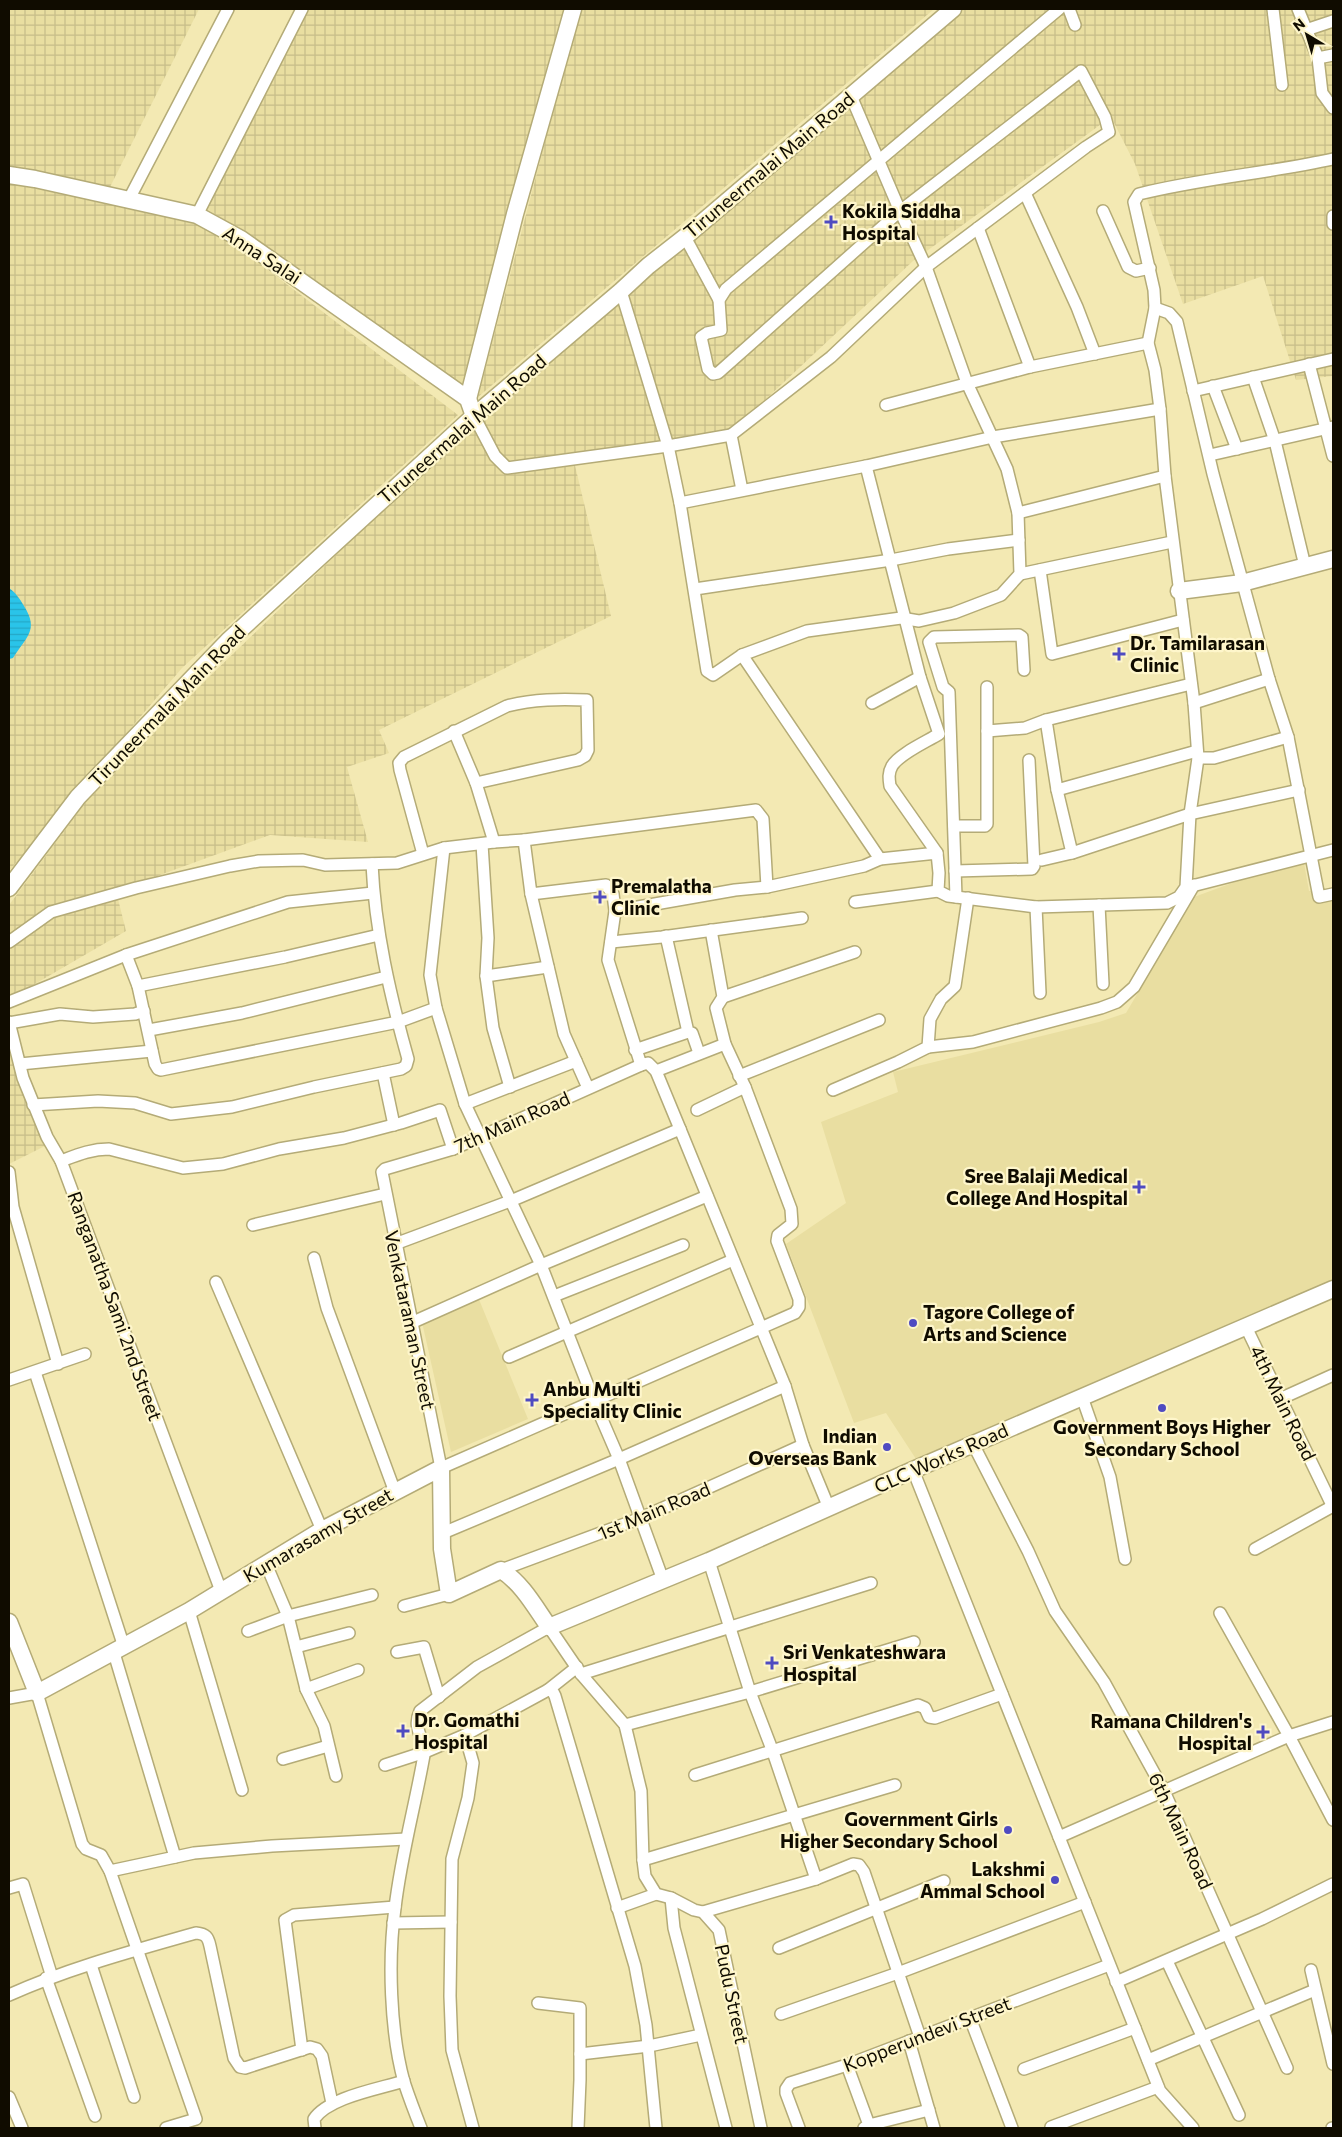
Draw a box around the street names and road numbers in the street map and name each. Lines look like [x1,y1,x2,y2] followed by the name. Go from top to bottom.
[679,87,859,243] street label: Tiruneermalai Main Road
[219,221,306,289] street label: Anna Salai
[373,349,550,508] street label: Tiruneermalai Main Road
[84,620,250,791] street label: Tiruneermalai Main Road
[450,1086,573,1157] street label: 7th Main Road
[63,1188,168,1424] street label: Ranganatha Sami 2nd Street
[380,1228,441,1412] street label: Venkataraman Street
[1246,1341,1321,1464] street label: 4th Main Road
[870,1418,1011,1497] street label: CLC Works Road
[594,1477,713,1545] street label: 1st Main Road
[239,1482,397,1587] street label: Kumarasamy Street
[1144,1769,1218,1893] street label: 6th Main Road
[711,1942,754,2046] street label: Pudu Street
[840,1991,1014,2076] street label: Kopperundevi Street

